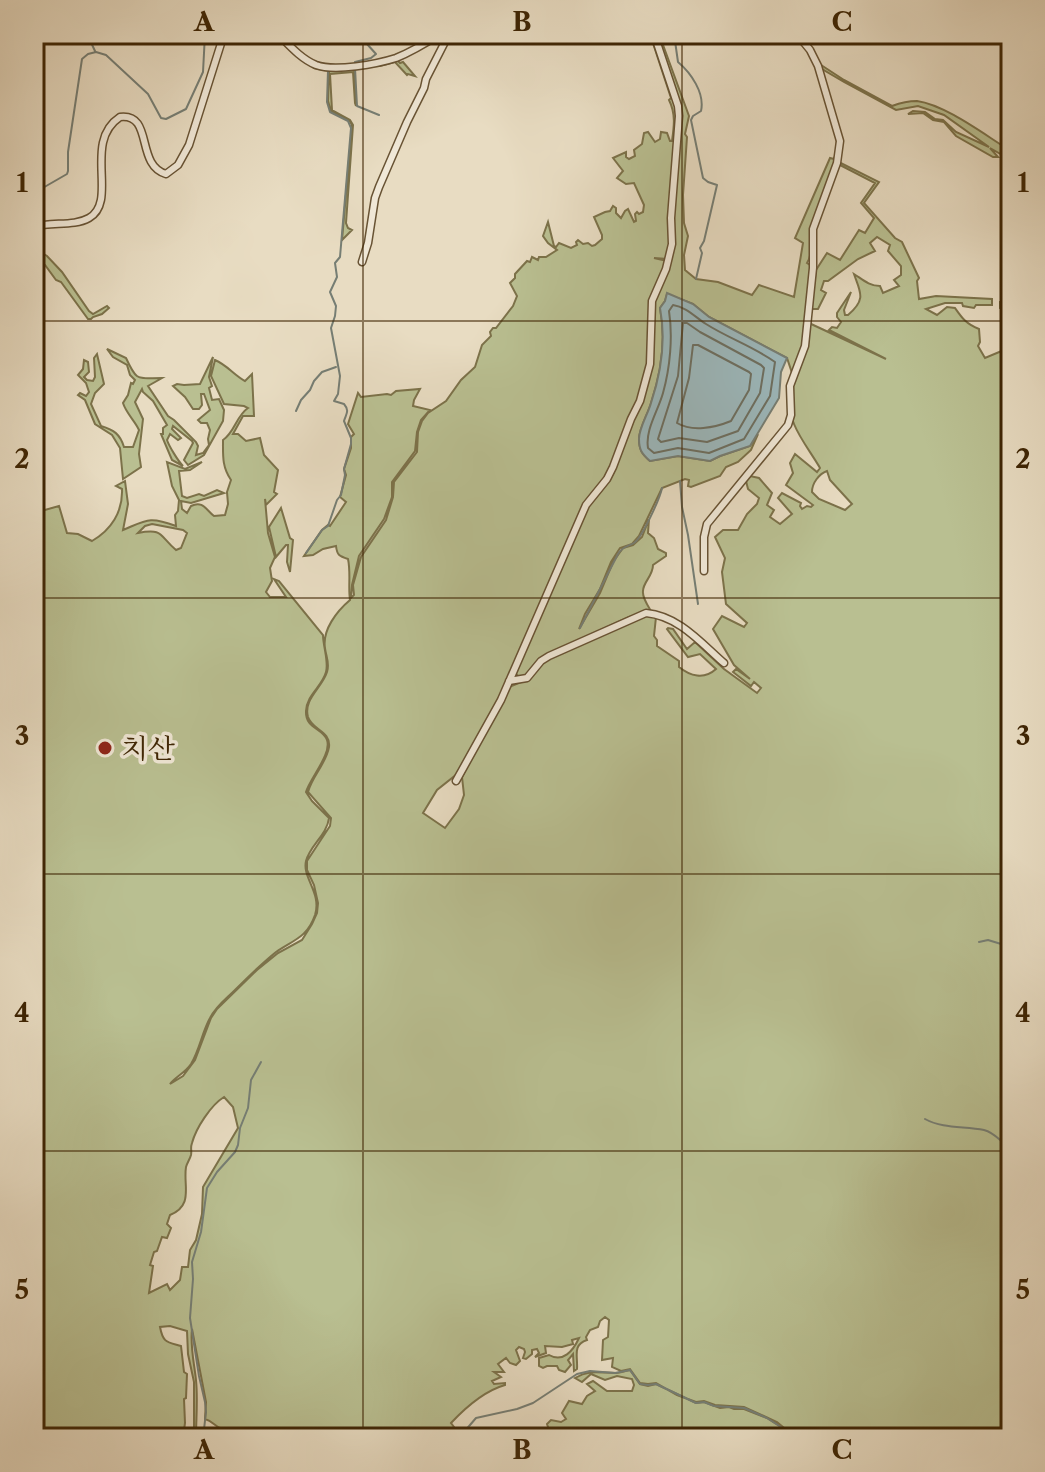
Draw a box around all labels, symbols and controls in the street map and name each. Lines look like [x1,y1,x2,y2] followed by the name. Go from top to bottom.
[193,6,215,38] text: A
[512,6,532,38] text: B
[832,6,852,38] text: C
[16,167,28,199] text: 1
[1017,167,1029,199] text: 1
[14,443,30,475] text: 2
[1015,443,1031,475] text: 2
[15,720,29,752] text: 3
[1016,720,1030,752] text: 3
[121,731,175,765] place label: 치산
[96,739,114,757] marker: 치산
[14,997,30,1029] text: 4
[1015,997,1031,1029] text: 4
[15,1274,29,1306] text: 5
[1016,1274,1030,1306] text: 5
[193,1434,215,1466] text: A
[512,1434,532,1466] text: B
[832,1434,852,1466] text: C

